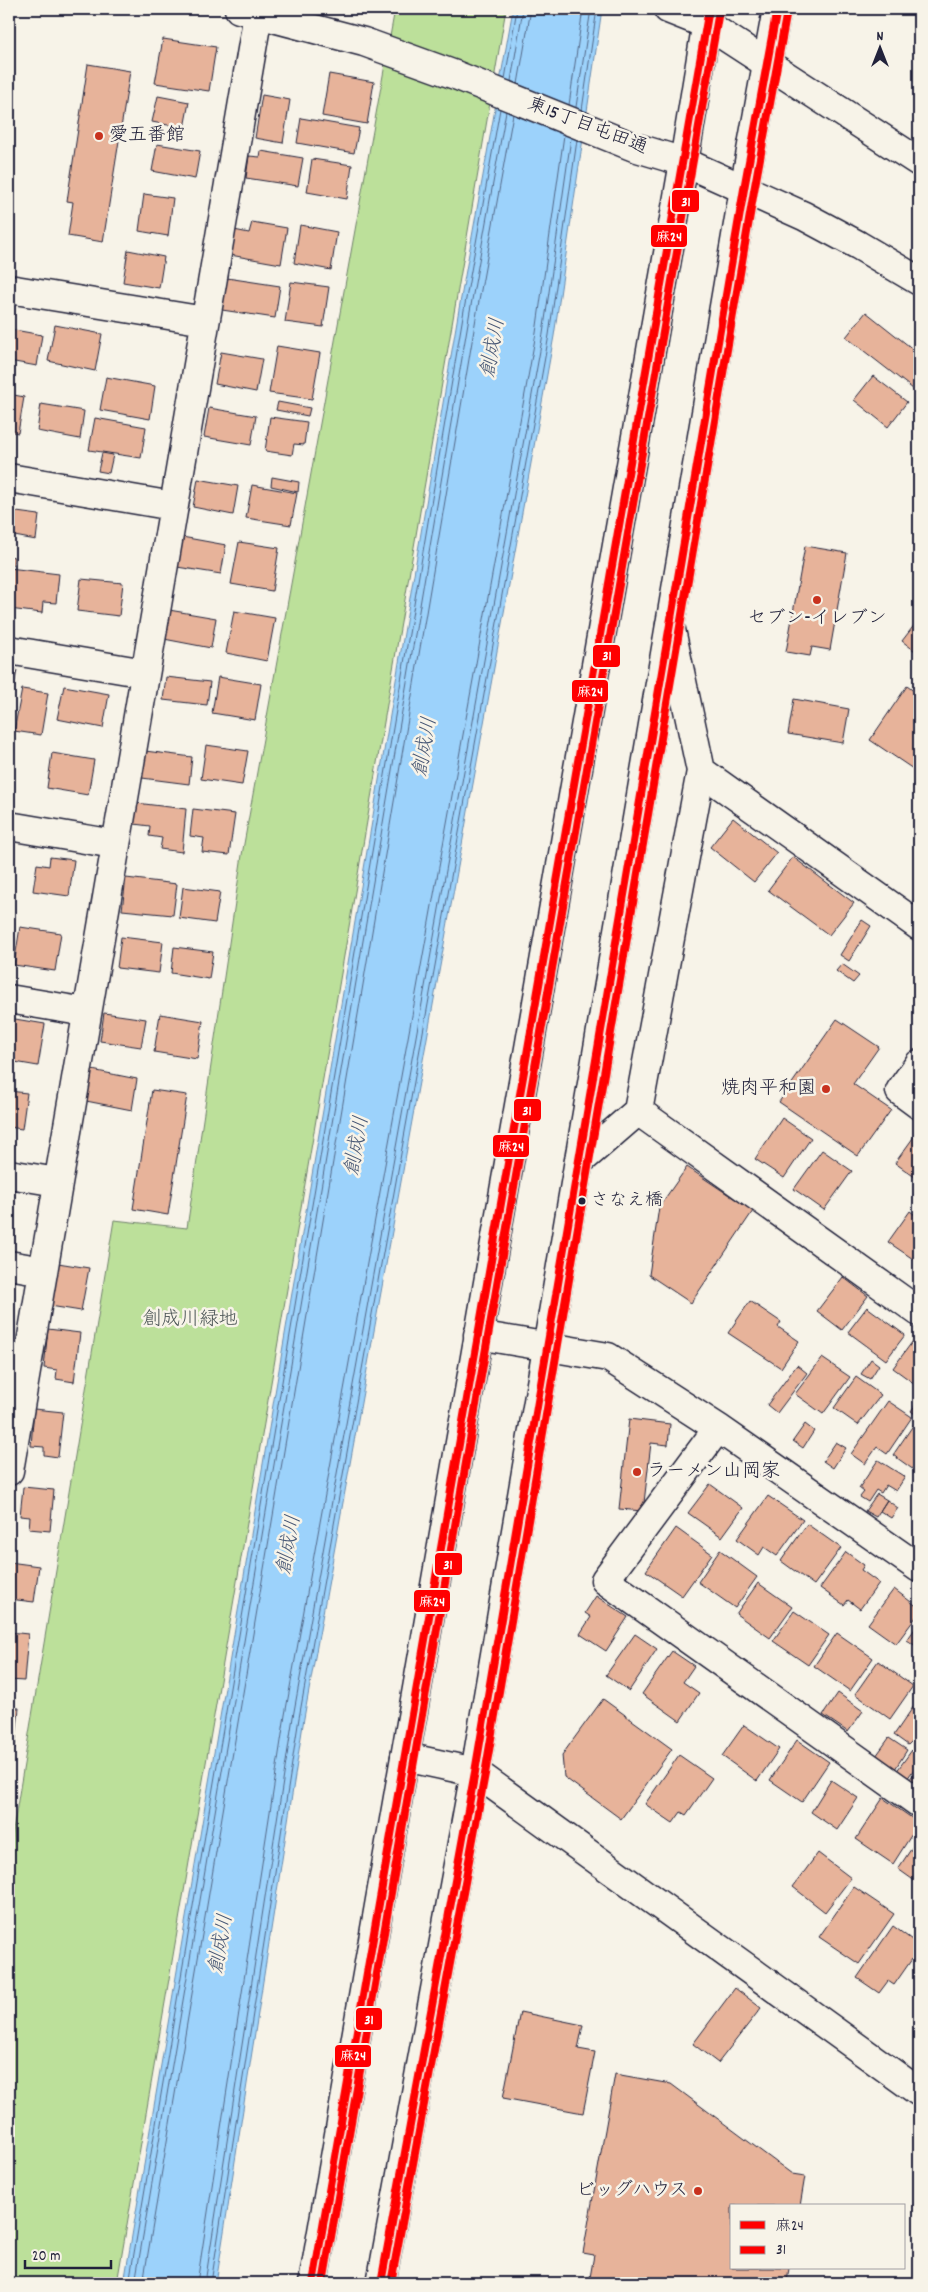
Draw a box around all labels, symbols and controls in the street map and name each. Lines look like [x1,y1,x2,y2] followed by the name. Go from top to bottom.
[856,22,906,72] north arrow
[877,27,884,47] text: N
[523,92,651,162] street label: 東15丁目屯田通
[109,123,185,150] place label: 愛五番館
[93,130,105,142] marker: 愛五番館
[671,189,700,213] line badge: 31
[681,193,691,213] text: 31
[650,224,688,248] line badge: 麻24
[656,228,682,248] text: 麻24
[475,316,513,380] water label: 創成川
[811,594,823,606] marker: セブン-イレブン
[747,606,887,633] place label: セブン-イレブン
[592,644,621,668] line badge: 31
[602,647,612,667] text: 31
[571,679,609,703] line badge: 麻24
[577,683,603,703] text: 麻24
[407,715,445,779] water label: 創成川
[721,1076,816,1103] place label: 焼肉平和園
[820,1083,832,1095] marker: 焼肉平和園
[513,1098,542,1122] line badge: 31
[522,1102,532,1122] text: 31
[339,1114,377,1178] water label: 創成川
[492,1134,530,1158] line badge: 麻24
[498,1138,524,1158] text: 麻24
[591,1189,663,1214] place label: さなえ橋
[577,1196,587,1206] marker: さなえ橋
[142,1307,238,1334] park label: 創成川緑地
[647,1459,780,1486] place label: ラーメン山岡家
[631,1466,643,1478] marker: ラーメン山岡家
[271,1513,309,1577] water label: 創成川
[434,1552,463,1576] line badge: 31
[443,1556,453,1576] text: 31
[413,1589,451,1613] line badge: 麻24
[419,1593,445,1613] text: 麻24
[203,1912,241,1976] water label: 創成川
[355,2007,383,2031] line badge: 31
[364,2011,374,2031] text: 31
[334,2044,372,2068] line badge: 麻24
[340,2047,366,2067] text: 麻24
[576,2178,688,2205] place label: ビッグハウス
[692,2185,704,2197] marker: ビッグハウス
[730,2204,906,2270] legend
[776,2216,804,2238] text: 麻24
[25,2237,111,2269] scale bar
[776,2240,786,2262] text: 31
[32,2246,60,2268] text: 20 m

